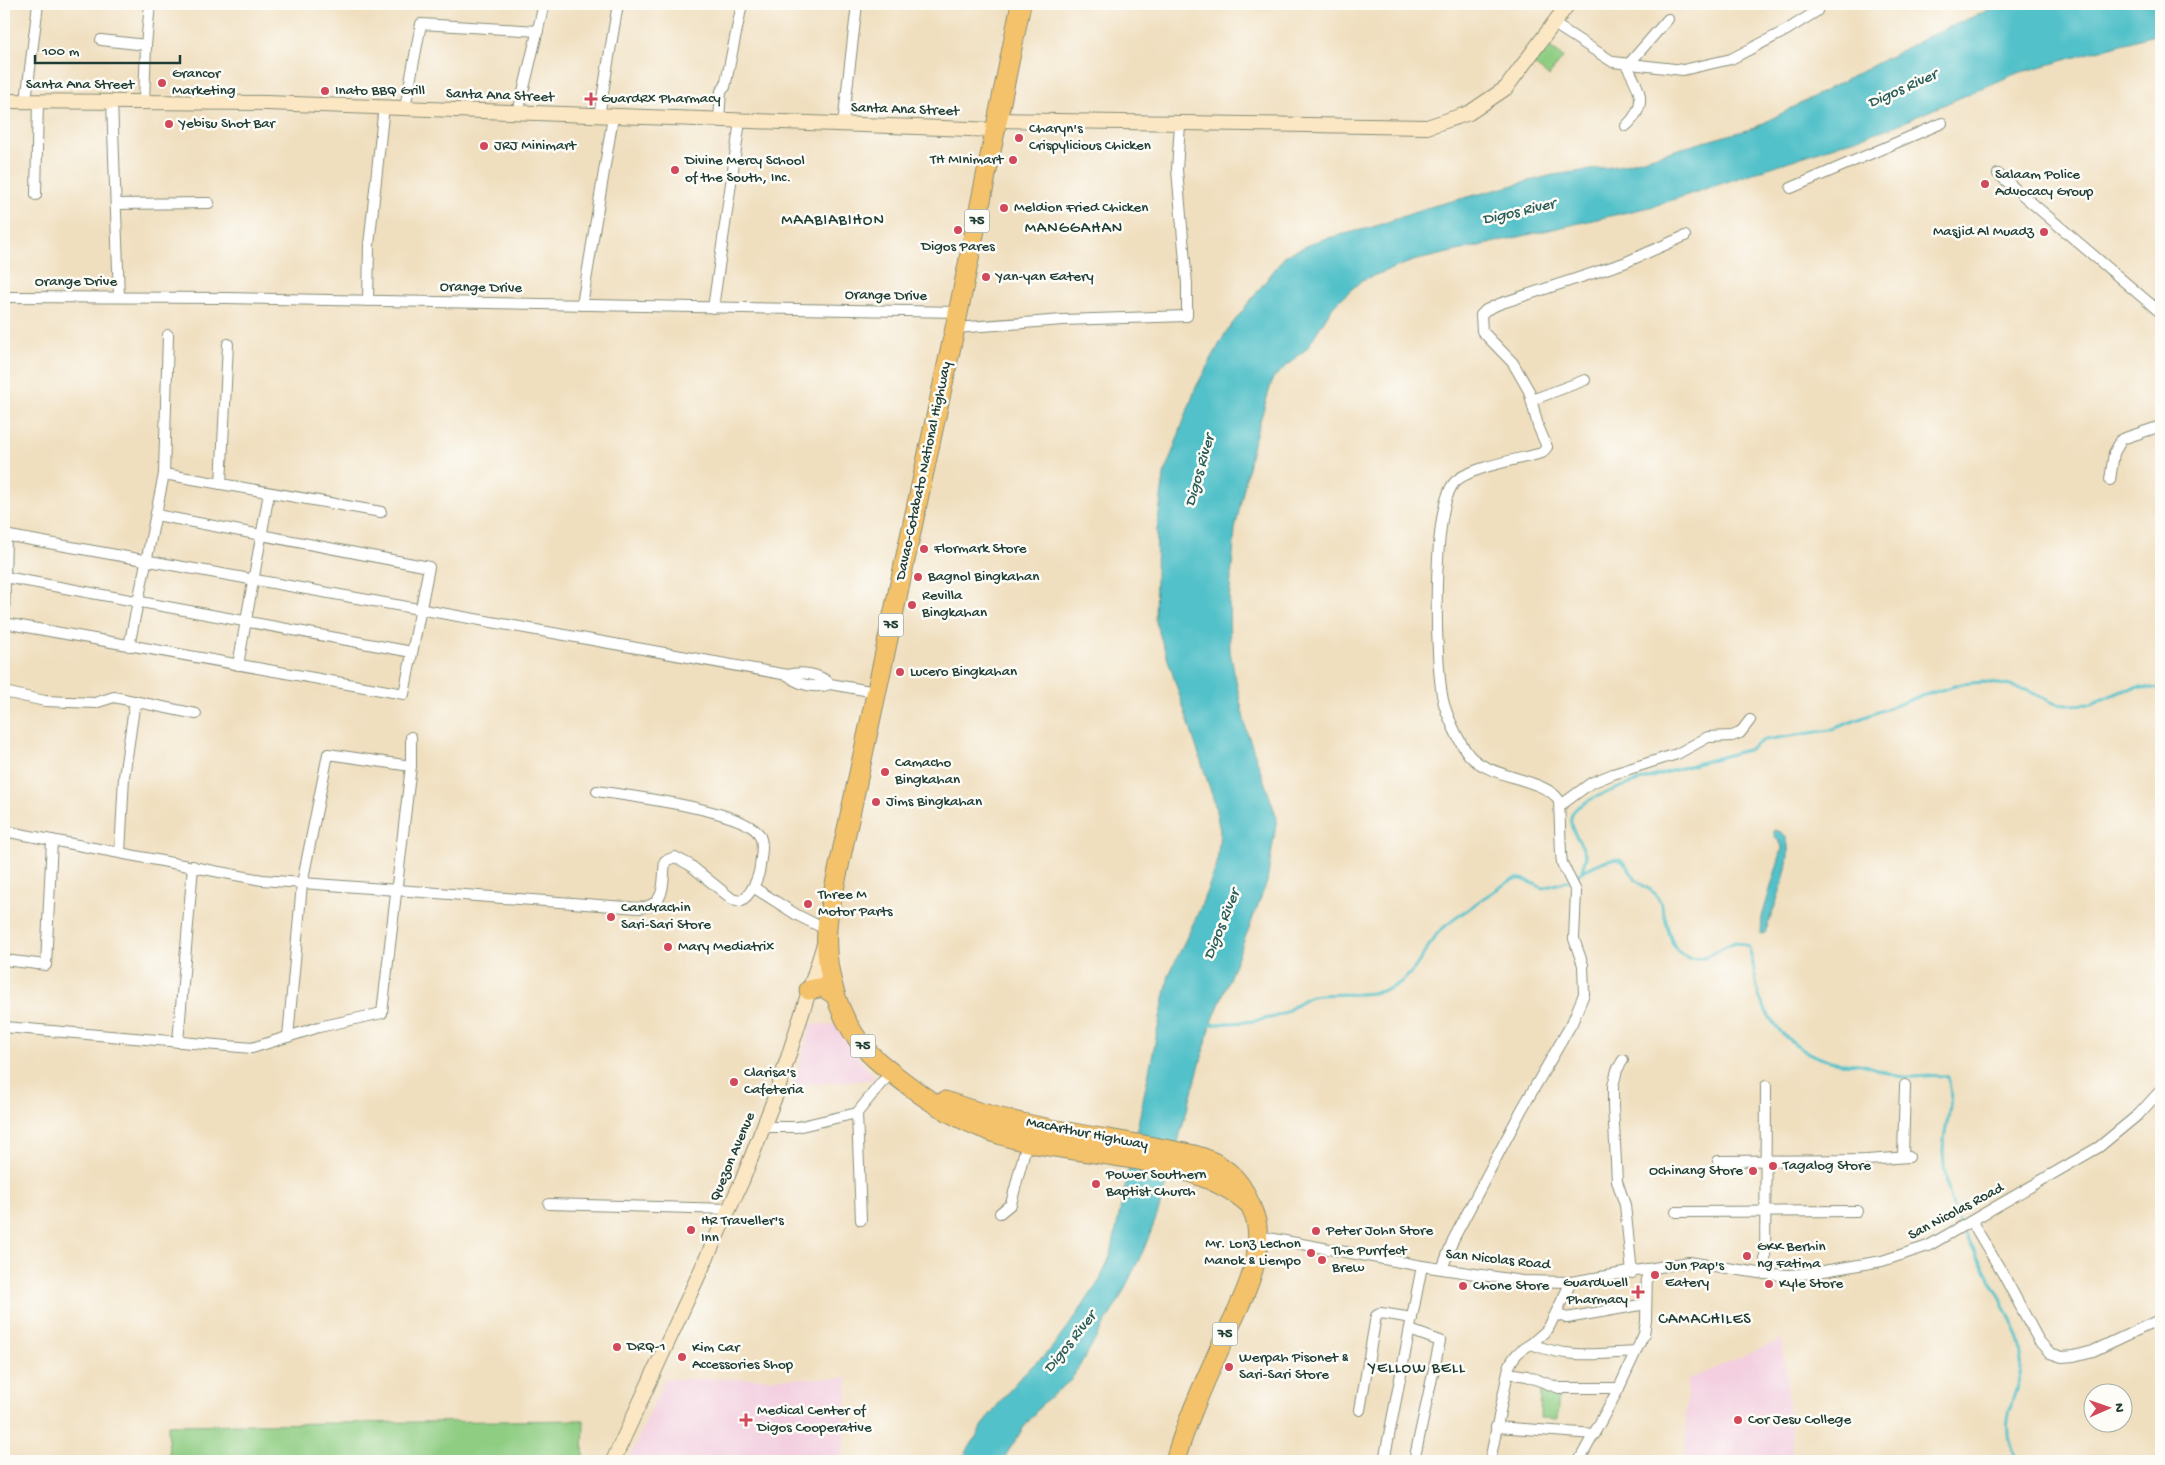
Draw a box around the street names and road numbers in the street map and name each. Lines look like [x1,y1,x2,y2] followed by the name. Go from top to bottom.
[26,76,136,94] street label: Santa Ana Street
[446,85,556,107] street label: Santa Ana Street
[851,99,961,121] street label: Santa Ana Street
[964,210,990,232] road number: 75
[35,273,117,291] street label: Orange Drive
[440,278,523,298] street label: Orange Drive
[845,286,928,306] street label: Orange Drive
[892,359,956,583] street label: Davao-Cotabato National Highway
[878,614,904,636] road number: 75
[850,1034,876,1058] road number: 75
[706,1110,760,1204] street label: Quezon Avenue
[1025,1113,1150,1155] street label: MacArthur Highway
[1905,1179,2008,1245] street label: San Nicolas Road
[1445,1246,1553,1275] street label: San Nicolas Road
[1212,1322,1238,1346] road number: 75

